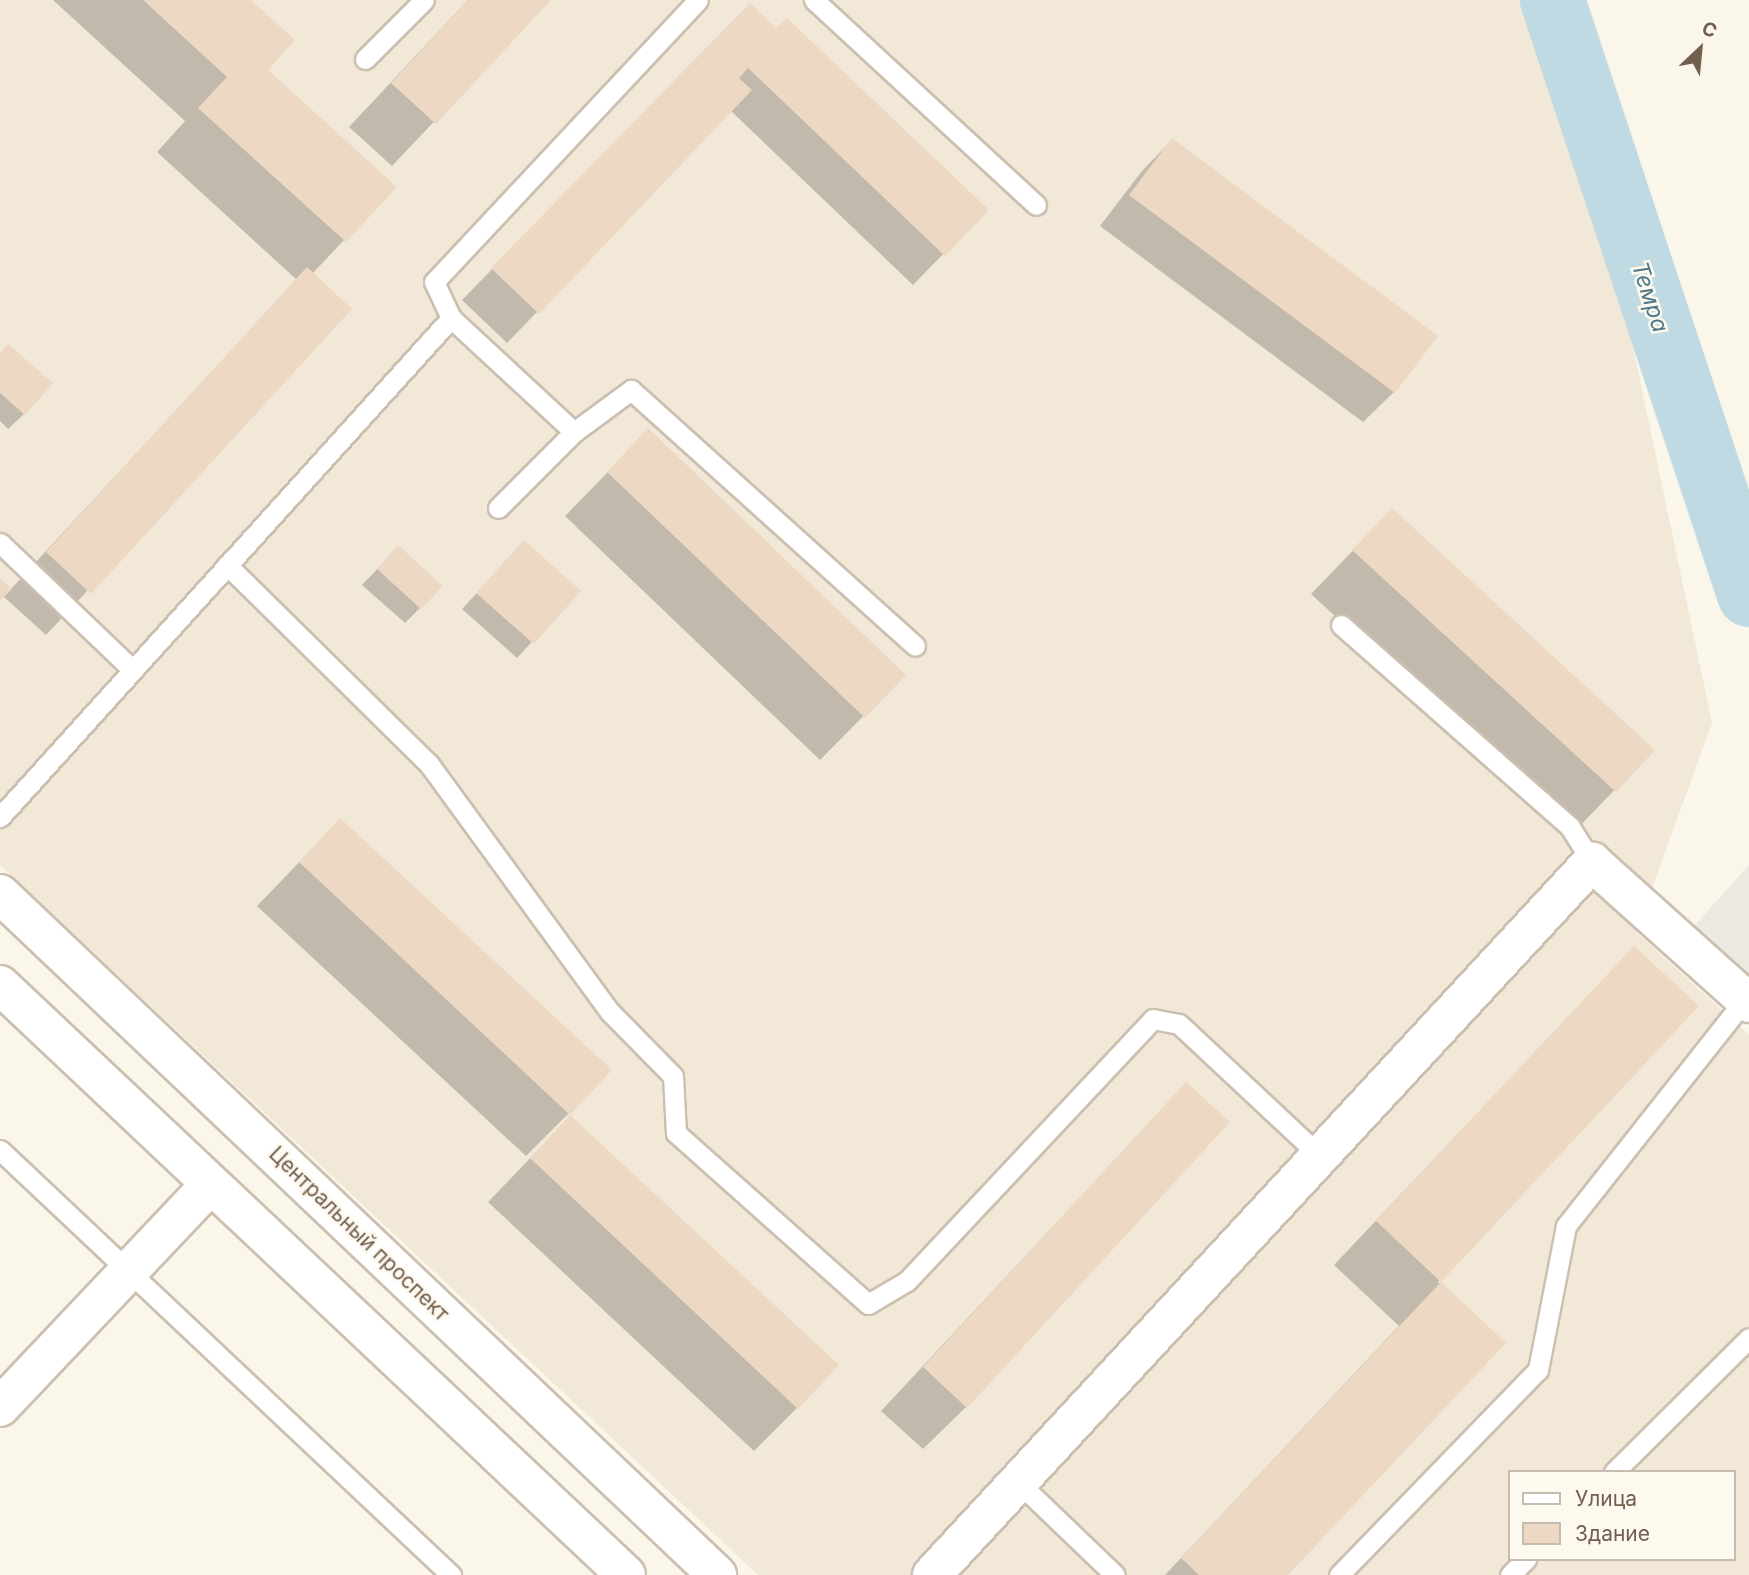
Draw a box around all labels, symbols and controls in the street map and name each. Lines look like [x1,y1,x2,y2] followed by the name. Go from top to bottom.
[1665,14,1735,84] north arrow
[1698,16,1721,43] text: С
[1626,258,1674,336] water label: Темра
[264,1141,454,1327] street label: Центральный проспект
[1508,1470,1735,1561] legend
[1575,1486,1637,1511] text: Улица
[1575,1521,1650,1546] text: Здание

